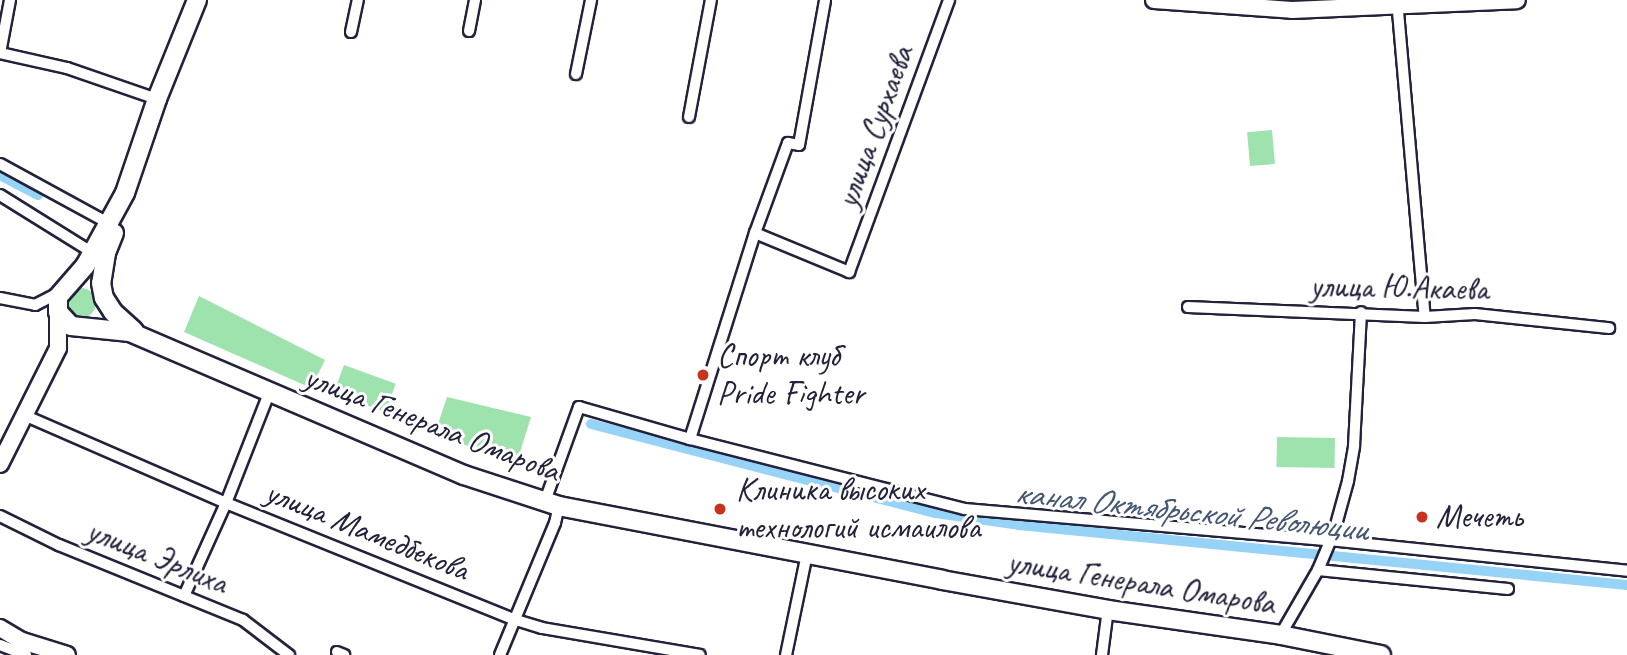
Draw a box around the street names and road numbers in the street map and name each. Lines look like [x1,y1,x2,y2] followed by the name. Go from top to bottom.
[827,40,923,214] street label: улица Сурхаева
[1310,267,1488,309] street label: улица Ю.Акаева
[298,357,566,491] street label: улица Генерала Омарова
[260,472,474,590] street label: улица Мамедбекова
[82,511,232,603] street label: улица Эрлиха
[1004,542,1278,624] street label: улица Генерала Омарова

